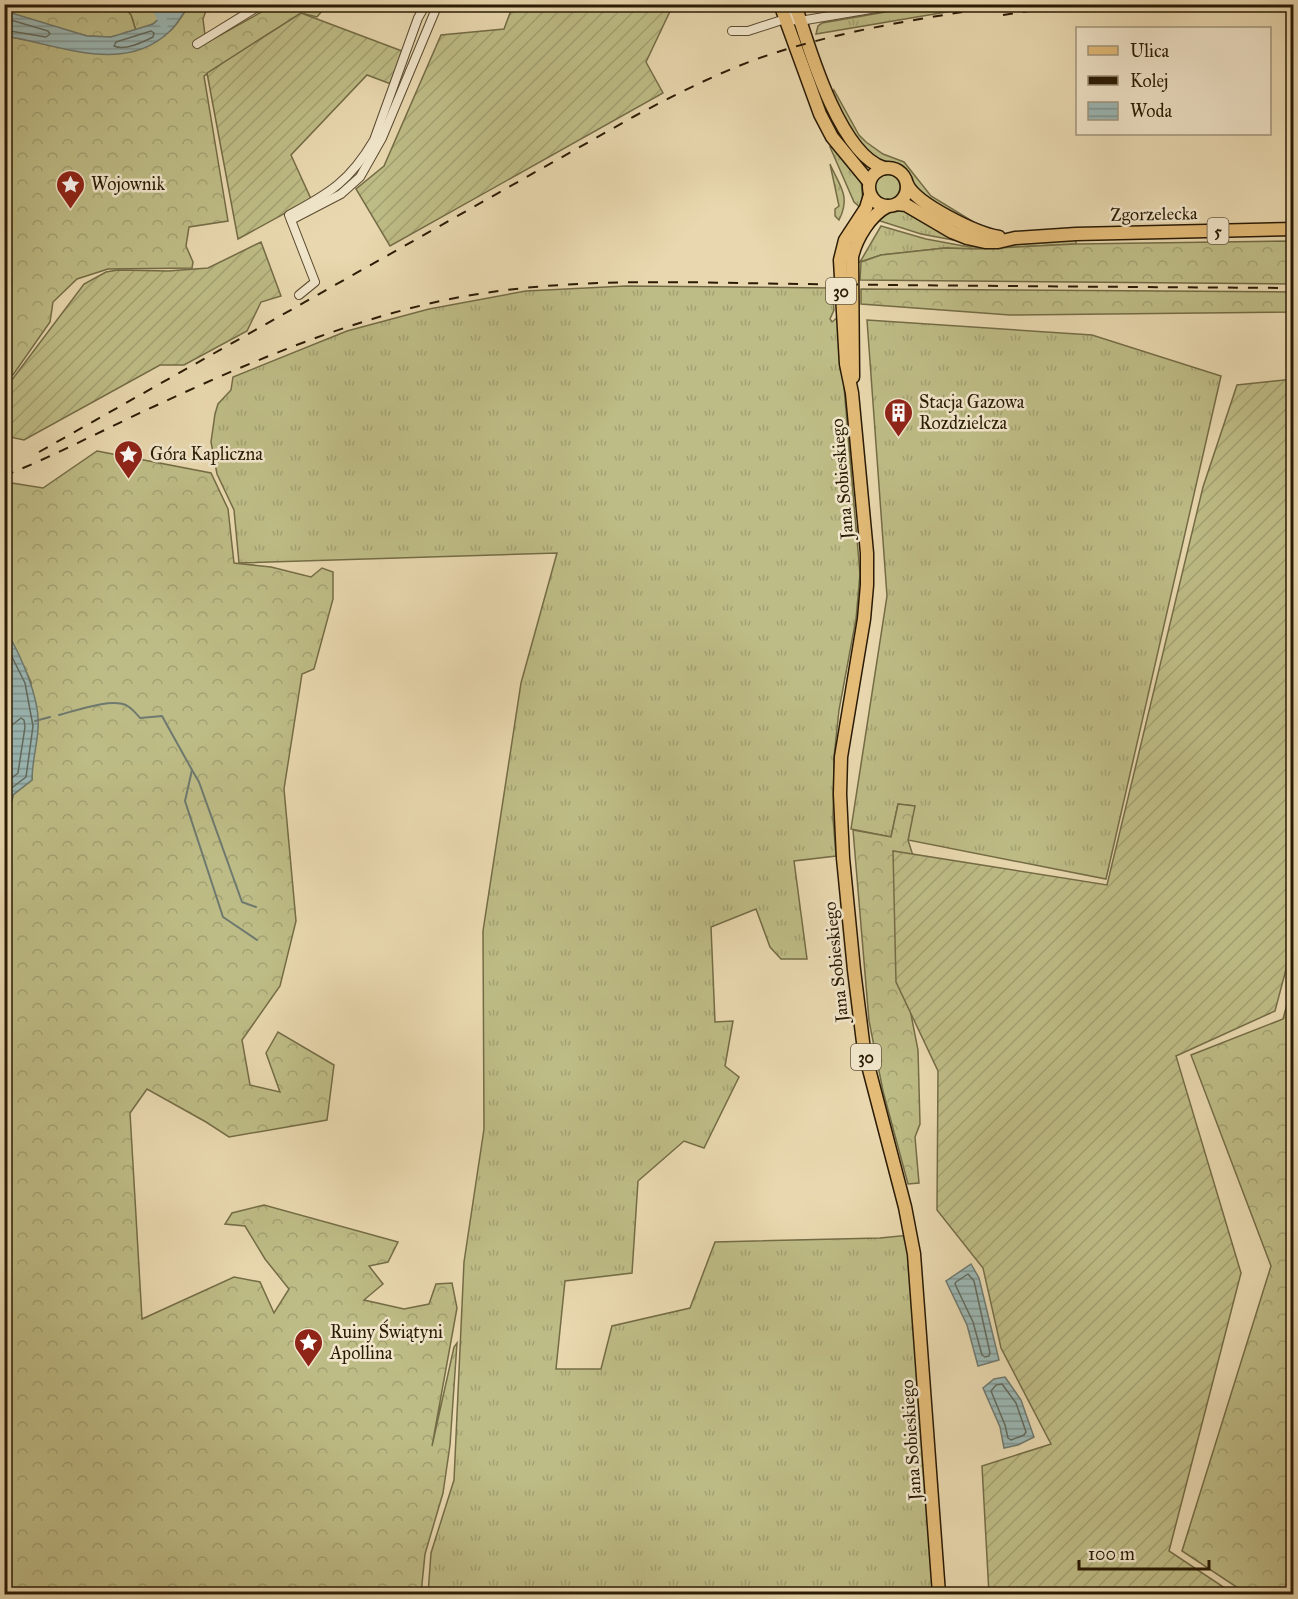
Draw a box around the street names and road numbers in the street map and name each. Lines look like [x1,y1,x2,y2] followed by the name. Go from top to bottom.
[1110,202,1198,227] street label: Zgorzelecka
[1208,218,1228,244] road number: 5
[826,278,856,304] road number: 30
[826,418,859,542] street label: Jana Sobieskiego
[819,901,854,1025] street label: Jana Sobieskiego
[851,1044,881,1070] road number: 30
[896,1379,927,1503] street label: Jana Sobieskiego

